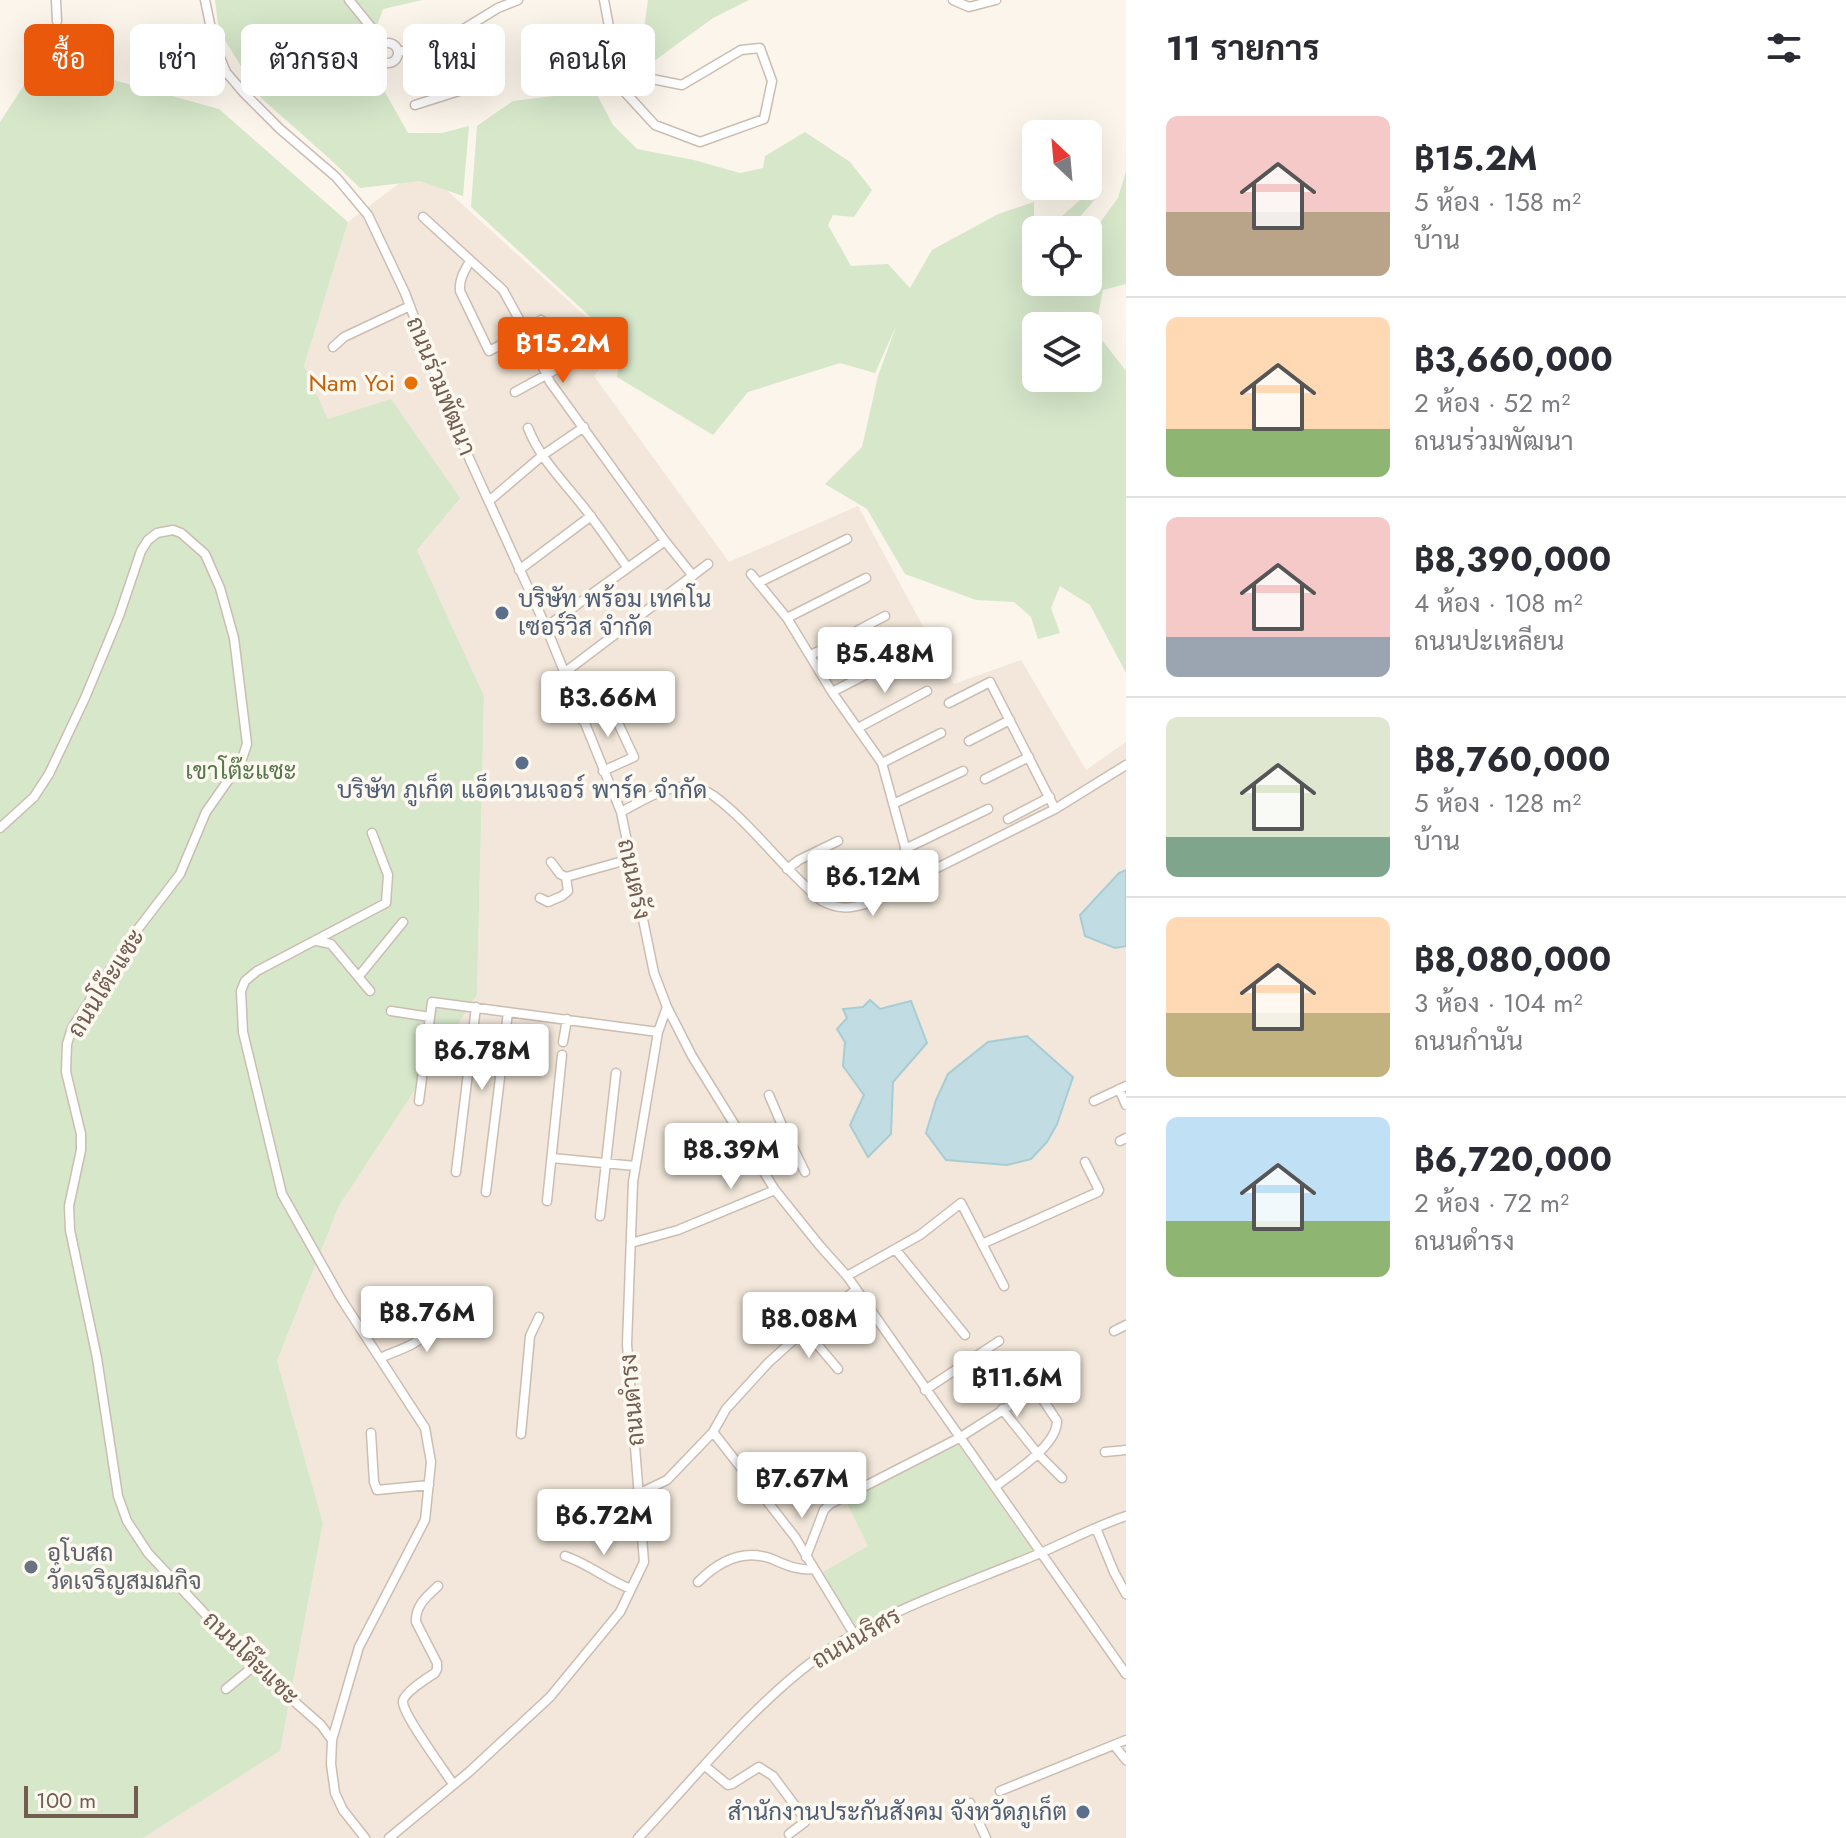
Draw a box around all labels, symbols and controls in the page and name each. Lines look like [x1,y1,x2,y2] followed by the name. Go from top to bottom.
[24,24,114,96] chip: ซื้อ
[130,24,225,96] chip: เช่า
[241,24,387,96] chip: ตัวกรอง
[403,24,505,96] chip: ใหม่
[521,24,655,96] chip: คอนโด
[1166,24,1320,73] text: 11 รายการ
[1762,26,1806,70] icon: filters
[1022,120,1102,200] north arrow
[1022,120,1102,392] map controls
[1414,134,1537,183] text: ฿15.2M
[1230,148,1326,244] icon: home
[1414,183,1581,221] text: 5 ห้อง · 158 m²
[1022,216,1102,296] button: locate
[1414,221,1460,259] text: บ้าน
[398,311,485,461] street label: ถนนร่วมพัฒนา
[1022,312,1102,392] button: layers
[498,317,628,385] pin: ฿15.2M
[516,324,610,362] text: ฿15.2M
[1414,335,1613,384] text: ฿3,660,000
[1230,349,1326,445] icon: home
[309,365,395,400] place label: Nam Yoi
[402,374,420,392] marker: Nam Yoi
[1414,384,1570,422] text: 2 ห้อง · 52 m²
[1414,422,1574,460] text: ถนนร่วมพัฒนา
[1414,535,1611,584] text: ฿8,390,000
[1230,549,1326,645] icon: home
[518,581,711,644] place label: บริษัท พร้อม เทคโน เซอร์วิส จำกัด
[1414,584,1583,622] text: 4 ห้อง · 108 m²
[493,604,511,622] marker: บริษัท พร้อม เทคโน เซอร์วิส จำกัด
[1414,622,1564,660] text: ถนนปะเหลียน
[820,627,950,695] pin: ฿5.48M
[836,634,934,672] text: ฿5.48M
[543,671,673,739] pin: ฿3.66M
[559,678,657,716] text: ฿3.66M
[1414,735,1611,784] text: ฿8,760,000
[1230,749,1326,845] icon: home
[185,753,297,788] park label: เขาโต๊ะแซะ
[513,754,531,772] marker: บริษัท ภูเก็ต แอ็ดเวนเจอร์ พาร์ค จำกัด
[337,772,707,807] place label: บริษัท ภูเก็ต แอ็ดเวนเจอร์ พาร์ค จำกัด
[1414,784,1581,822] text: 5 ห้อง · 128 m²
[1414,822,1460,860] text: บ้าน
[609,835,660,922] street label: ถนนตรัง
[808,850,938,918] pin: ฿6.12M
[826,857,920,895] text: ฿6.12M
[58,922,153,1044] street label: ถนนโต๊ะแซะ
[1414,935,1611,984] text: ฿8,080,000
[1230,949,1326,1045] icon: home
[1414,984,1583,1022] text: 3 ห้อง · 104 m²
[1414,1022,1523,1060] text: ถนนกำนัน
[417,1024,547,1092] pin: ฿6.78M
[434,1031,530,1069] text: ฿6.78M
[666,1123,796,1191] pin: ฿8.39M
[683,1130,779,1168] text: ฿8.39M
[1414,1135,1612,1184] text: ฿6,720,000
[1230,1149,1326,1245] icon: home
[1414,1184,1569,1222] text: 2 ห้อง · 72 m²
[1414,1222,1515,1260] text: ถนนดำรง
[362,1286,492,1354] pin: ฿8.76M
[744,1292,874,1360] pin: ฿8.08M
[379,1293,475,1331] text: ฿8.76M
[761,1299,857,1337] text: ฿8.08M
[952,1351,1082,1419] pin: ฿11.6M
[610,1352,653,1448] street label: ถนนดำรง
[971,1358,1063,1396] text: ฿11.6M
[737,1452,867,1520] pin: ฿7.67M
[755,1459,849,1497] text: ฿7.67M
[539,1489,669,1557] pin: ฿6.72M
[555,1496,653,1534] text: ฿6.72M
[47,1535,202,1598] place label: อุโบสถ วัดเจริญสมณกิจ
[22,1558,40,1576] marker: อุโบสถ วัดเจริญสมณกิจ
[805,1598,907,1677] street label: ถนนนริศร
[195,1603,308,1713] street label: ถนนโต๊ะแซะ
[24,1782,138,1818] scale bar
[36,1784,96,1816] text: 100 m
[727,1794,1067,1829] place label: สำนักงานประกันสังคม จังหวัดภูเก็ต
[1074,1803,1092,1821] marker: สำนักงานประกันสังคม จังหวัดภูเก็ต

